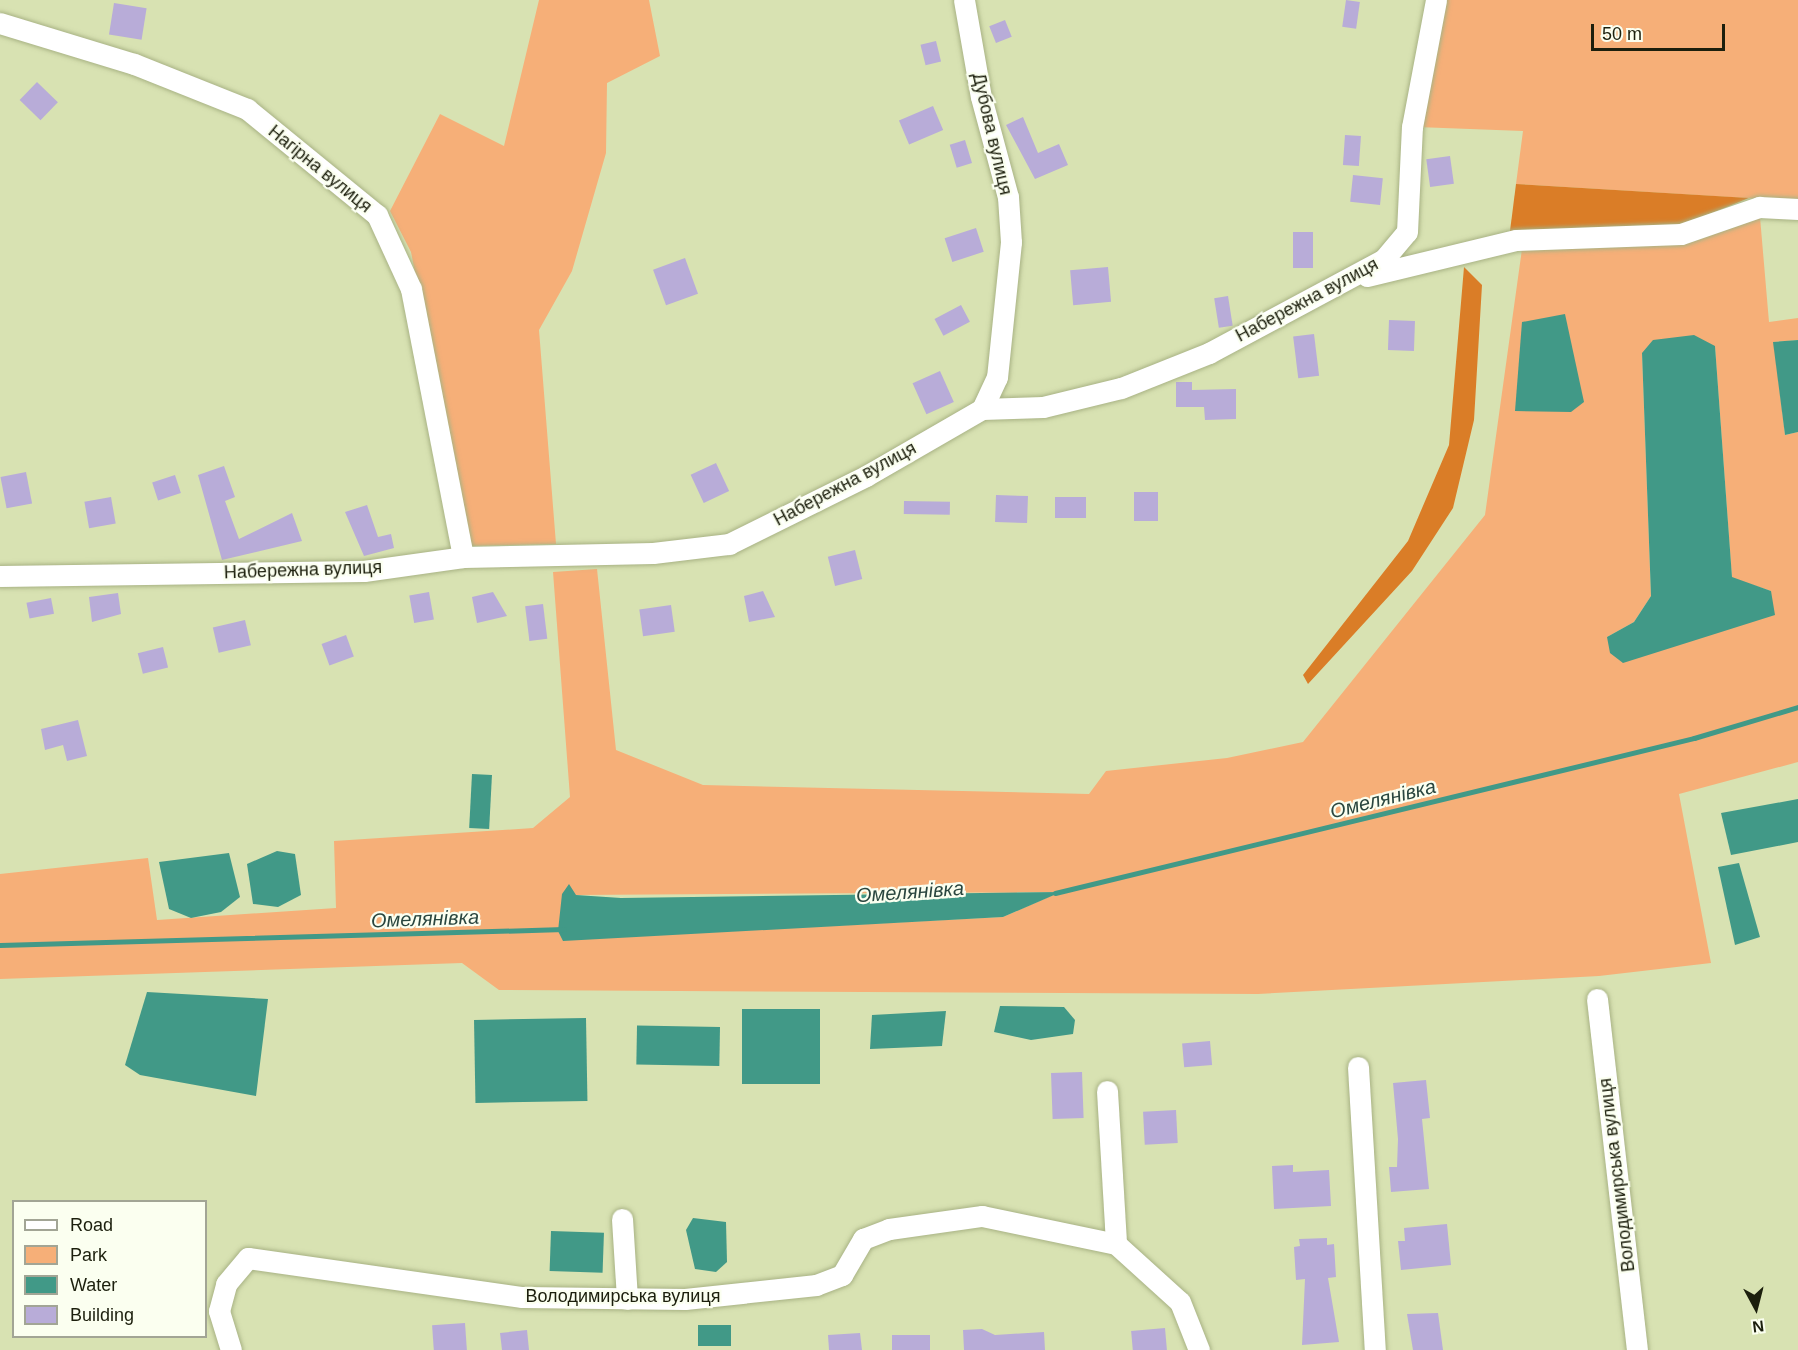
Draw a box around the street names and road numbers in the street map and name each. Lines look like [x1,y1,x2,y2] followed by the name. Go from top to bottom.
[967,71,1017,197] street label: Дубова вулиця
[264,121,376,217] street label: Нагірна вулиця
[1232,253,1382,347] street label: Набережна вулиця
[770,437,920,531] street label: Набережна вулиця
[224,556,382,584] street label: Набережна вулиця
[1594,1077,1640,1273] street label: Володимирська вулиця
[526,1285,720,1307] street label: Володимирська вулиця

